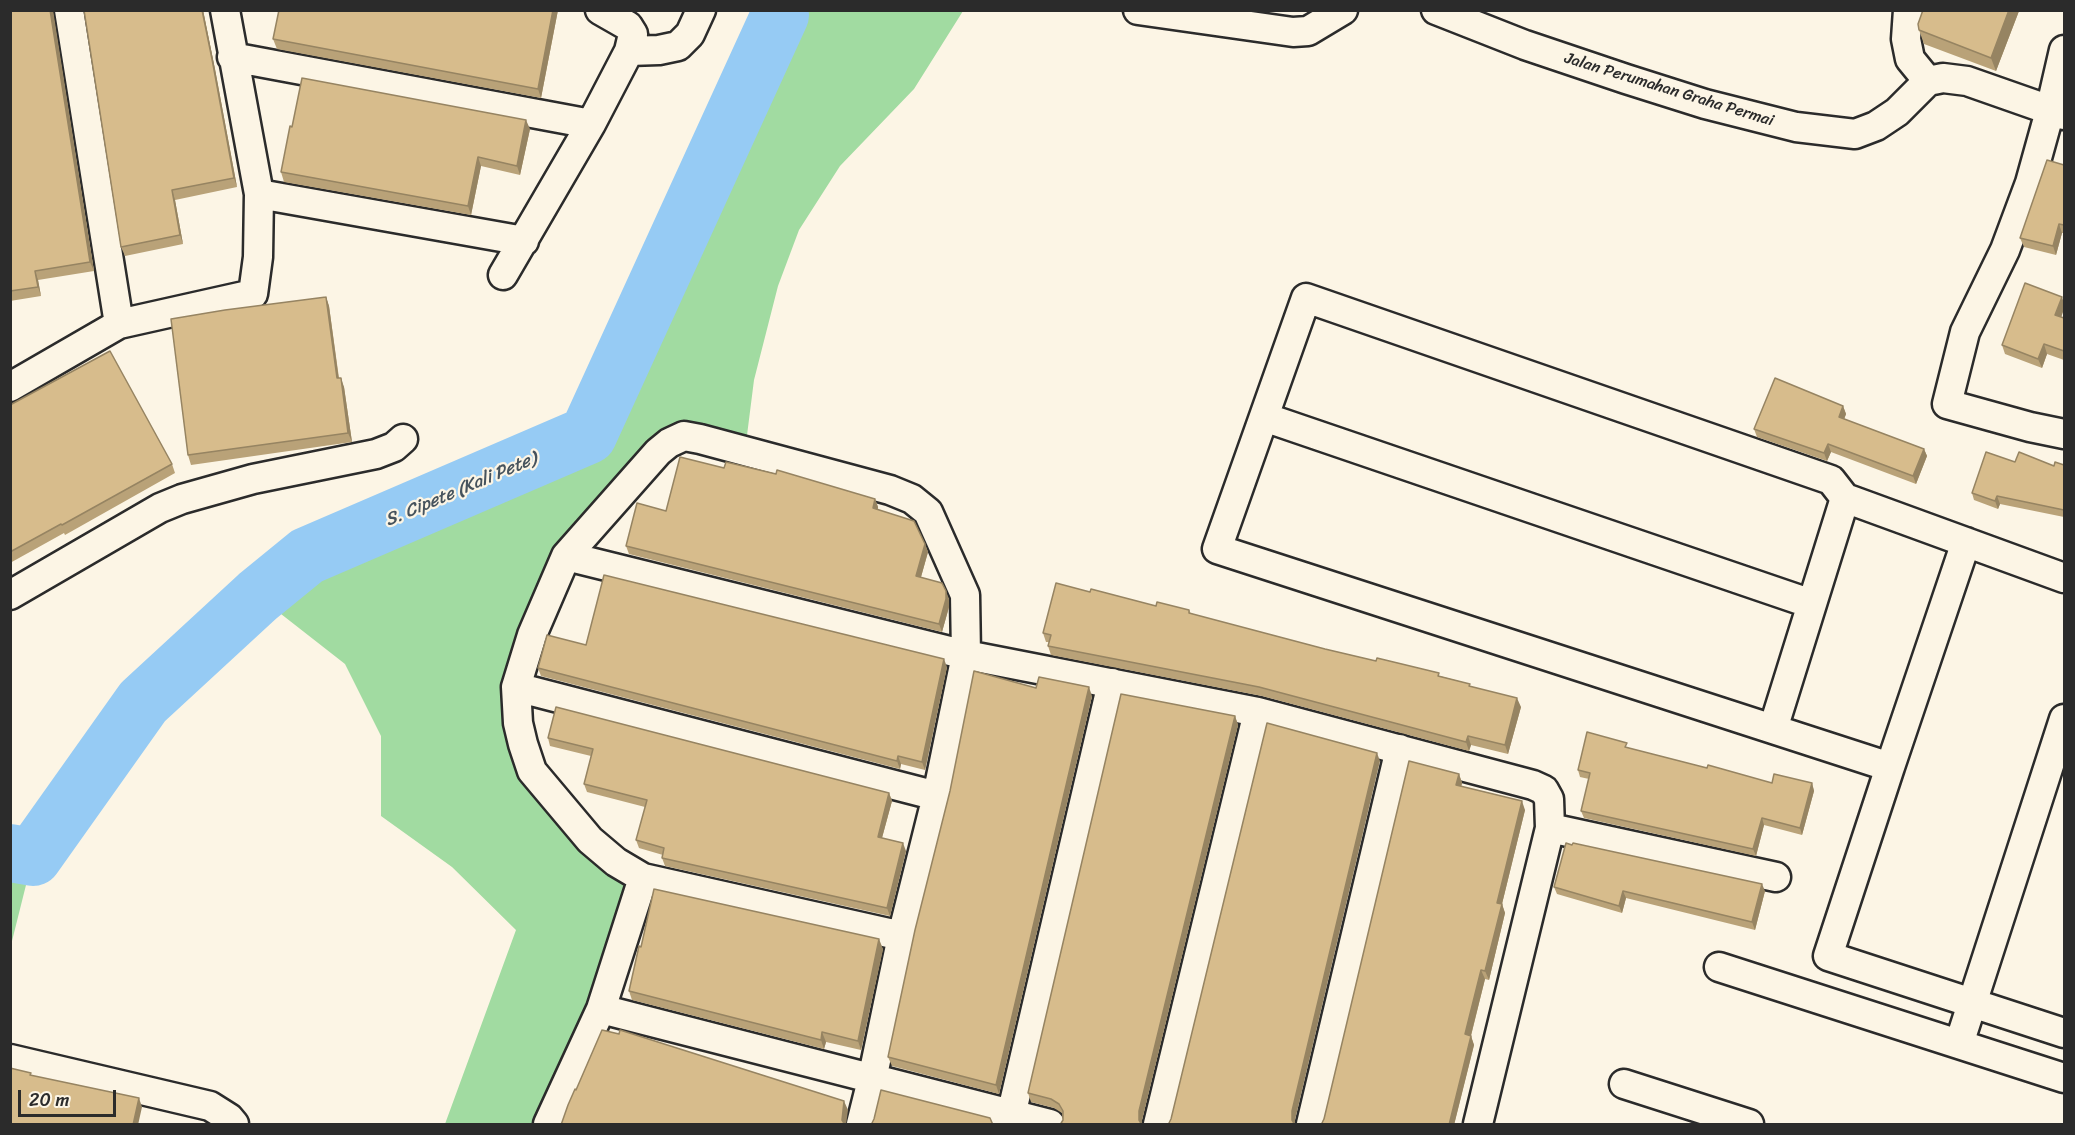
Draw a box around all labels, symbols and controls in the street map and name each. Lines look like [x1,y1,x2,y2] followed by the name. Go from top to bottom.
[1562,49,1776,131] street label: Jalan Perumahan Graha Permai
[382,448,540,532] water label: S. Cipete (Kali Pete)
[21,1078,118,1116] scale bar
[29,1084,69,1116] text: 20 m

